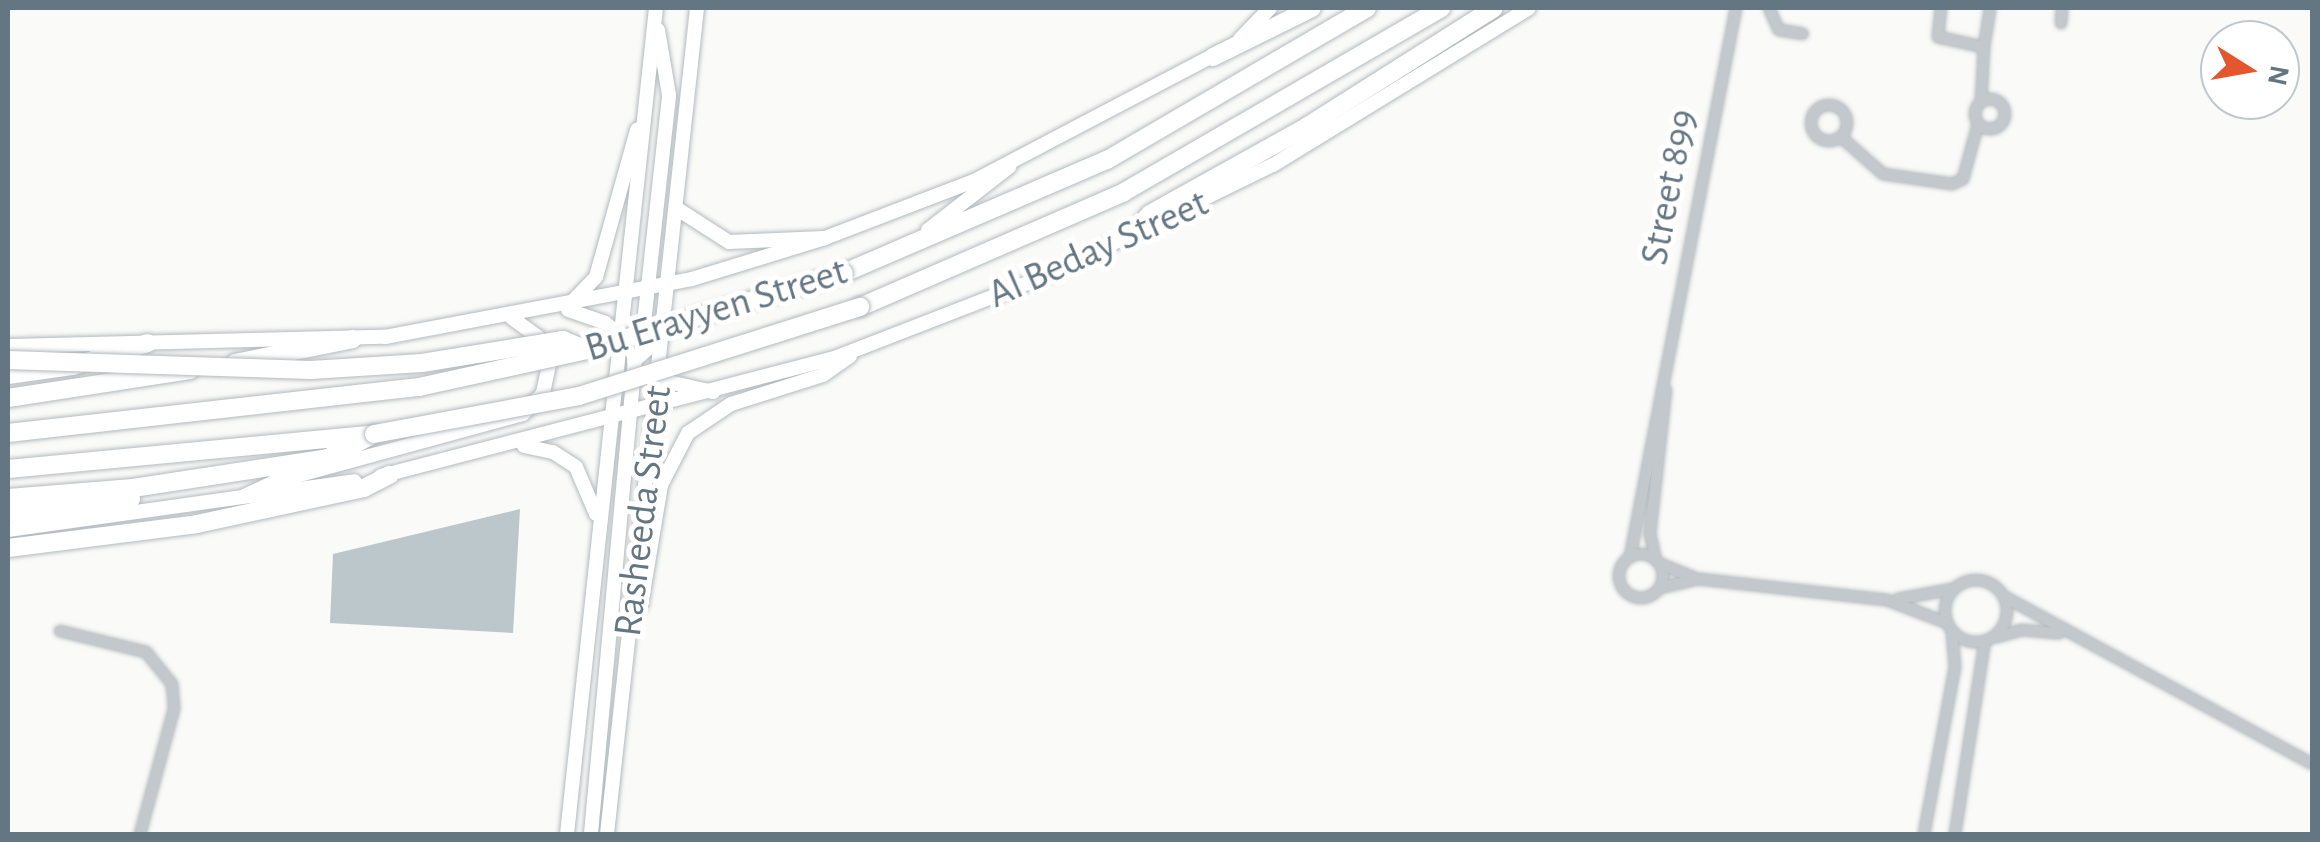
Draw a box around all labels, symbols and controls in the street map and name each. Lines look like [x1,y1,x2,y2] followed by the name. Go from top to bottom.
[2200,20,2300,120] north arrow
[2262,63,2293,88] text: N
[1630,105,1708,269] street label: Street 899
[981,179,1215,319] street label: Al Beday Street
[579,247,853,373] street label: Bu Erayyen Street
[604,383,682,639] street label: Rasheeda Street

